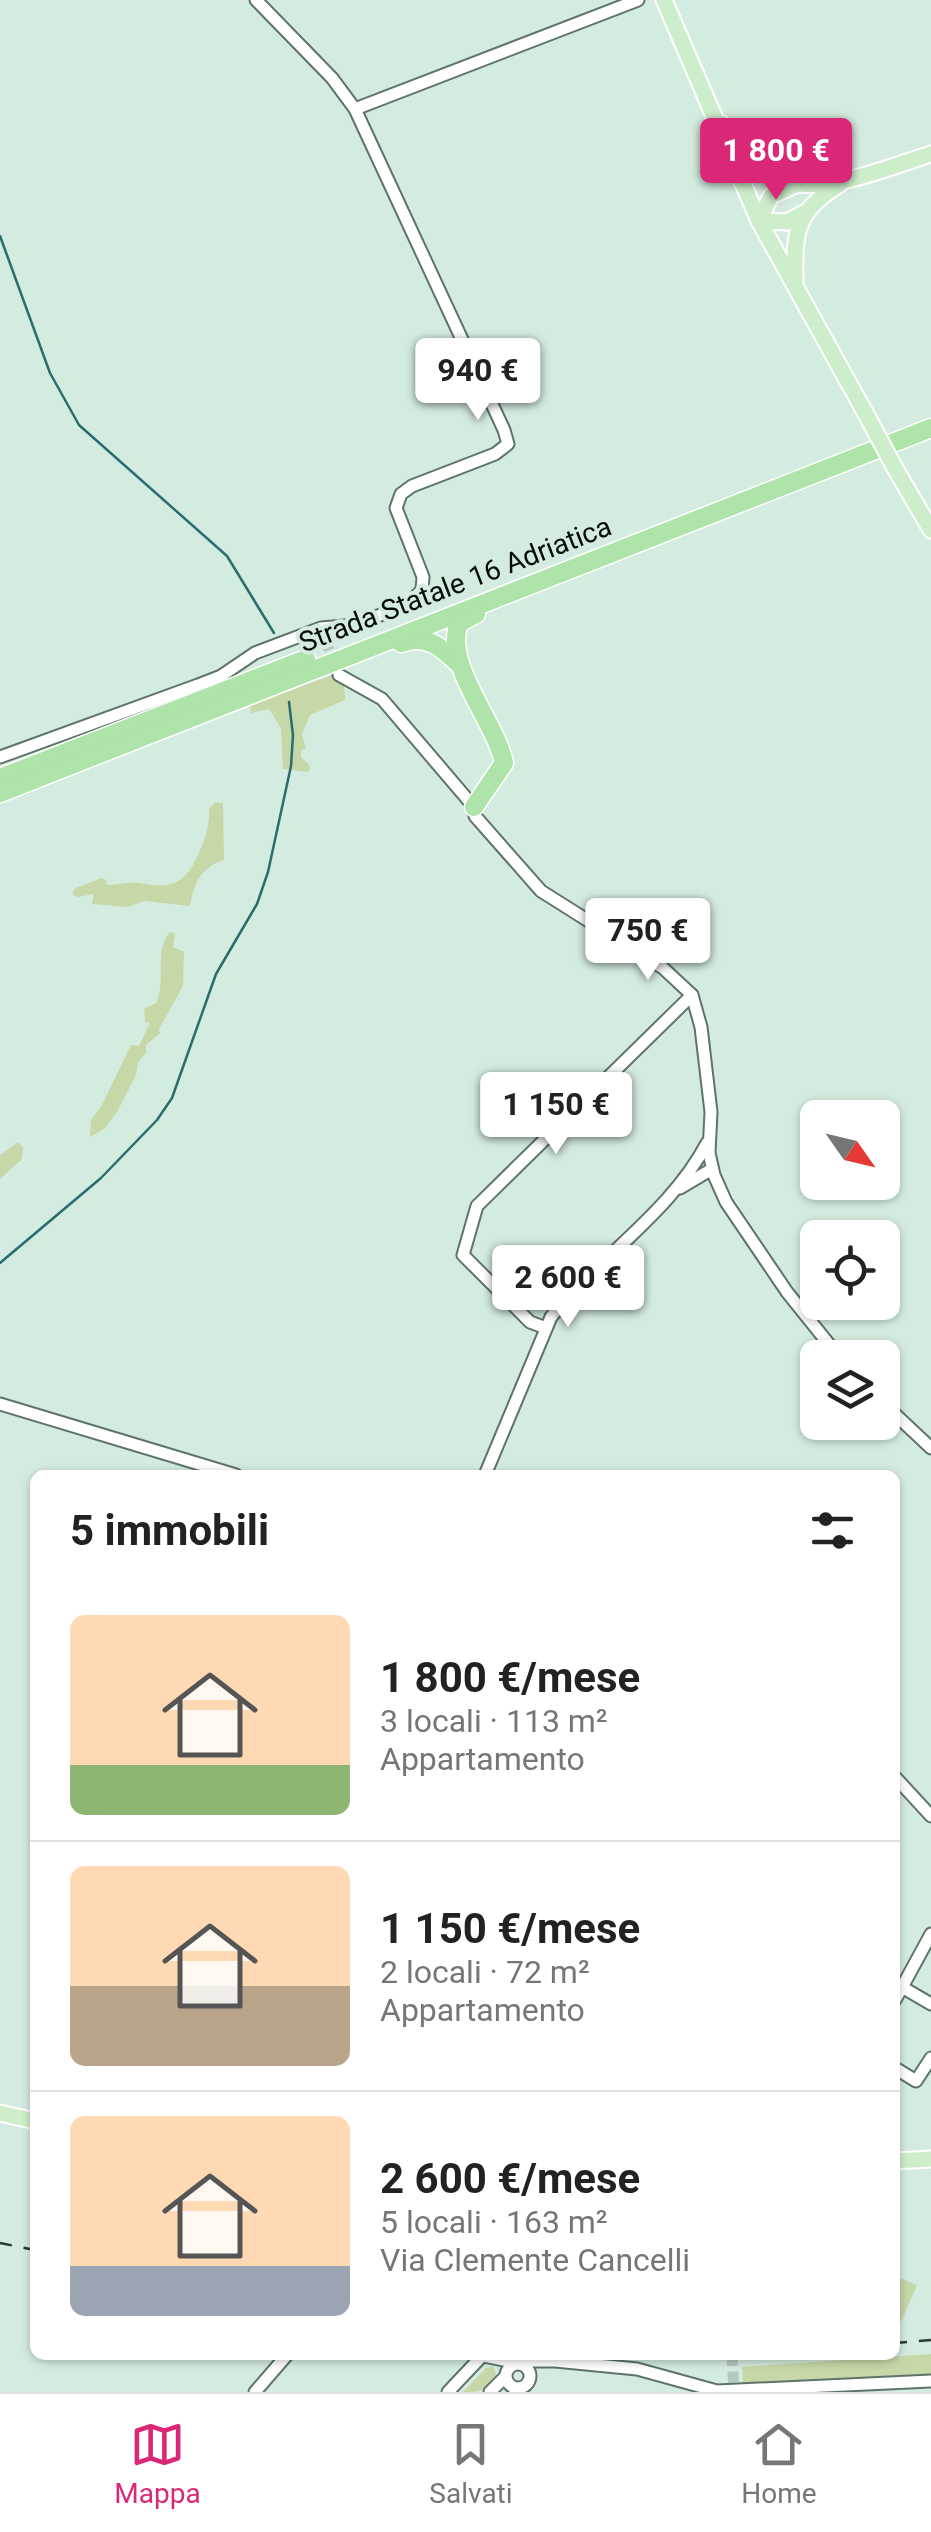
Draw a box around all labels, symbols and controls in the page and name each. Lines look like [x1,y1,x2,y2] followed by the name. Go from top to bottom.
[684,118,868,203] pin: 1 800 €
[722,131,830,169] text: 1 800 €
[408,338,548,423] pin: 940 €
[437,351,519,389] text: 940 €
[294,510,616,659] street label: Strada Statale 16 Adriatica
[578,898,718,983] pin: 750 €
[607,911,689,949] text: 750 €
[464,1072,648,1157] pin: 1 150 €
[502,1085,610,1123] text: 1 150 €
[800,1100,900,1200] north arrow
[800,1100,900,1440] map controls
[800,1220,900,1320] button: locate
[476,1245,660,1330] pin: 2 600 €
[514,1258,622,1296] text: 2 600 €
[800,1340,900,1440] button: layers
[805,1503,860,1558] icon: filters
[70,1506,269,1555] text: 5 immobili
[380,1653,640,1702] text: 1 800 €/mese
[150,1655,270,1775] icon: home
[380,1702,608,1740] text: 3 locali · 113 m²
[380,1740,585,1778] text: Appartamento
[380,1904,640,1953] text: 1 150 €/mese
[150,1906,270,2026] icon: home
[380,1953,590,1991] text: 2 locali · 72 m²
[380,1991,585,2029] text: Appartamento
[380,2154,640,2203] text: 2 600 €/mese
[150,2156,270,2276] icon: home
[380,2203,608,2241] text: 5 locali · 163 m²
[380,2241,690,2279] text: Via Clemente Cancelli
[114,2417,201,2510] tab: Mappa
[429,2417,513,2510] tab: Salvati
[741,2417,817,2510] tab: Home

